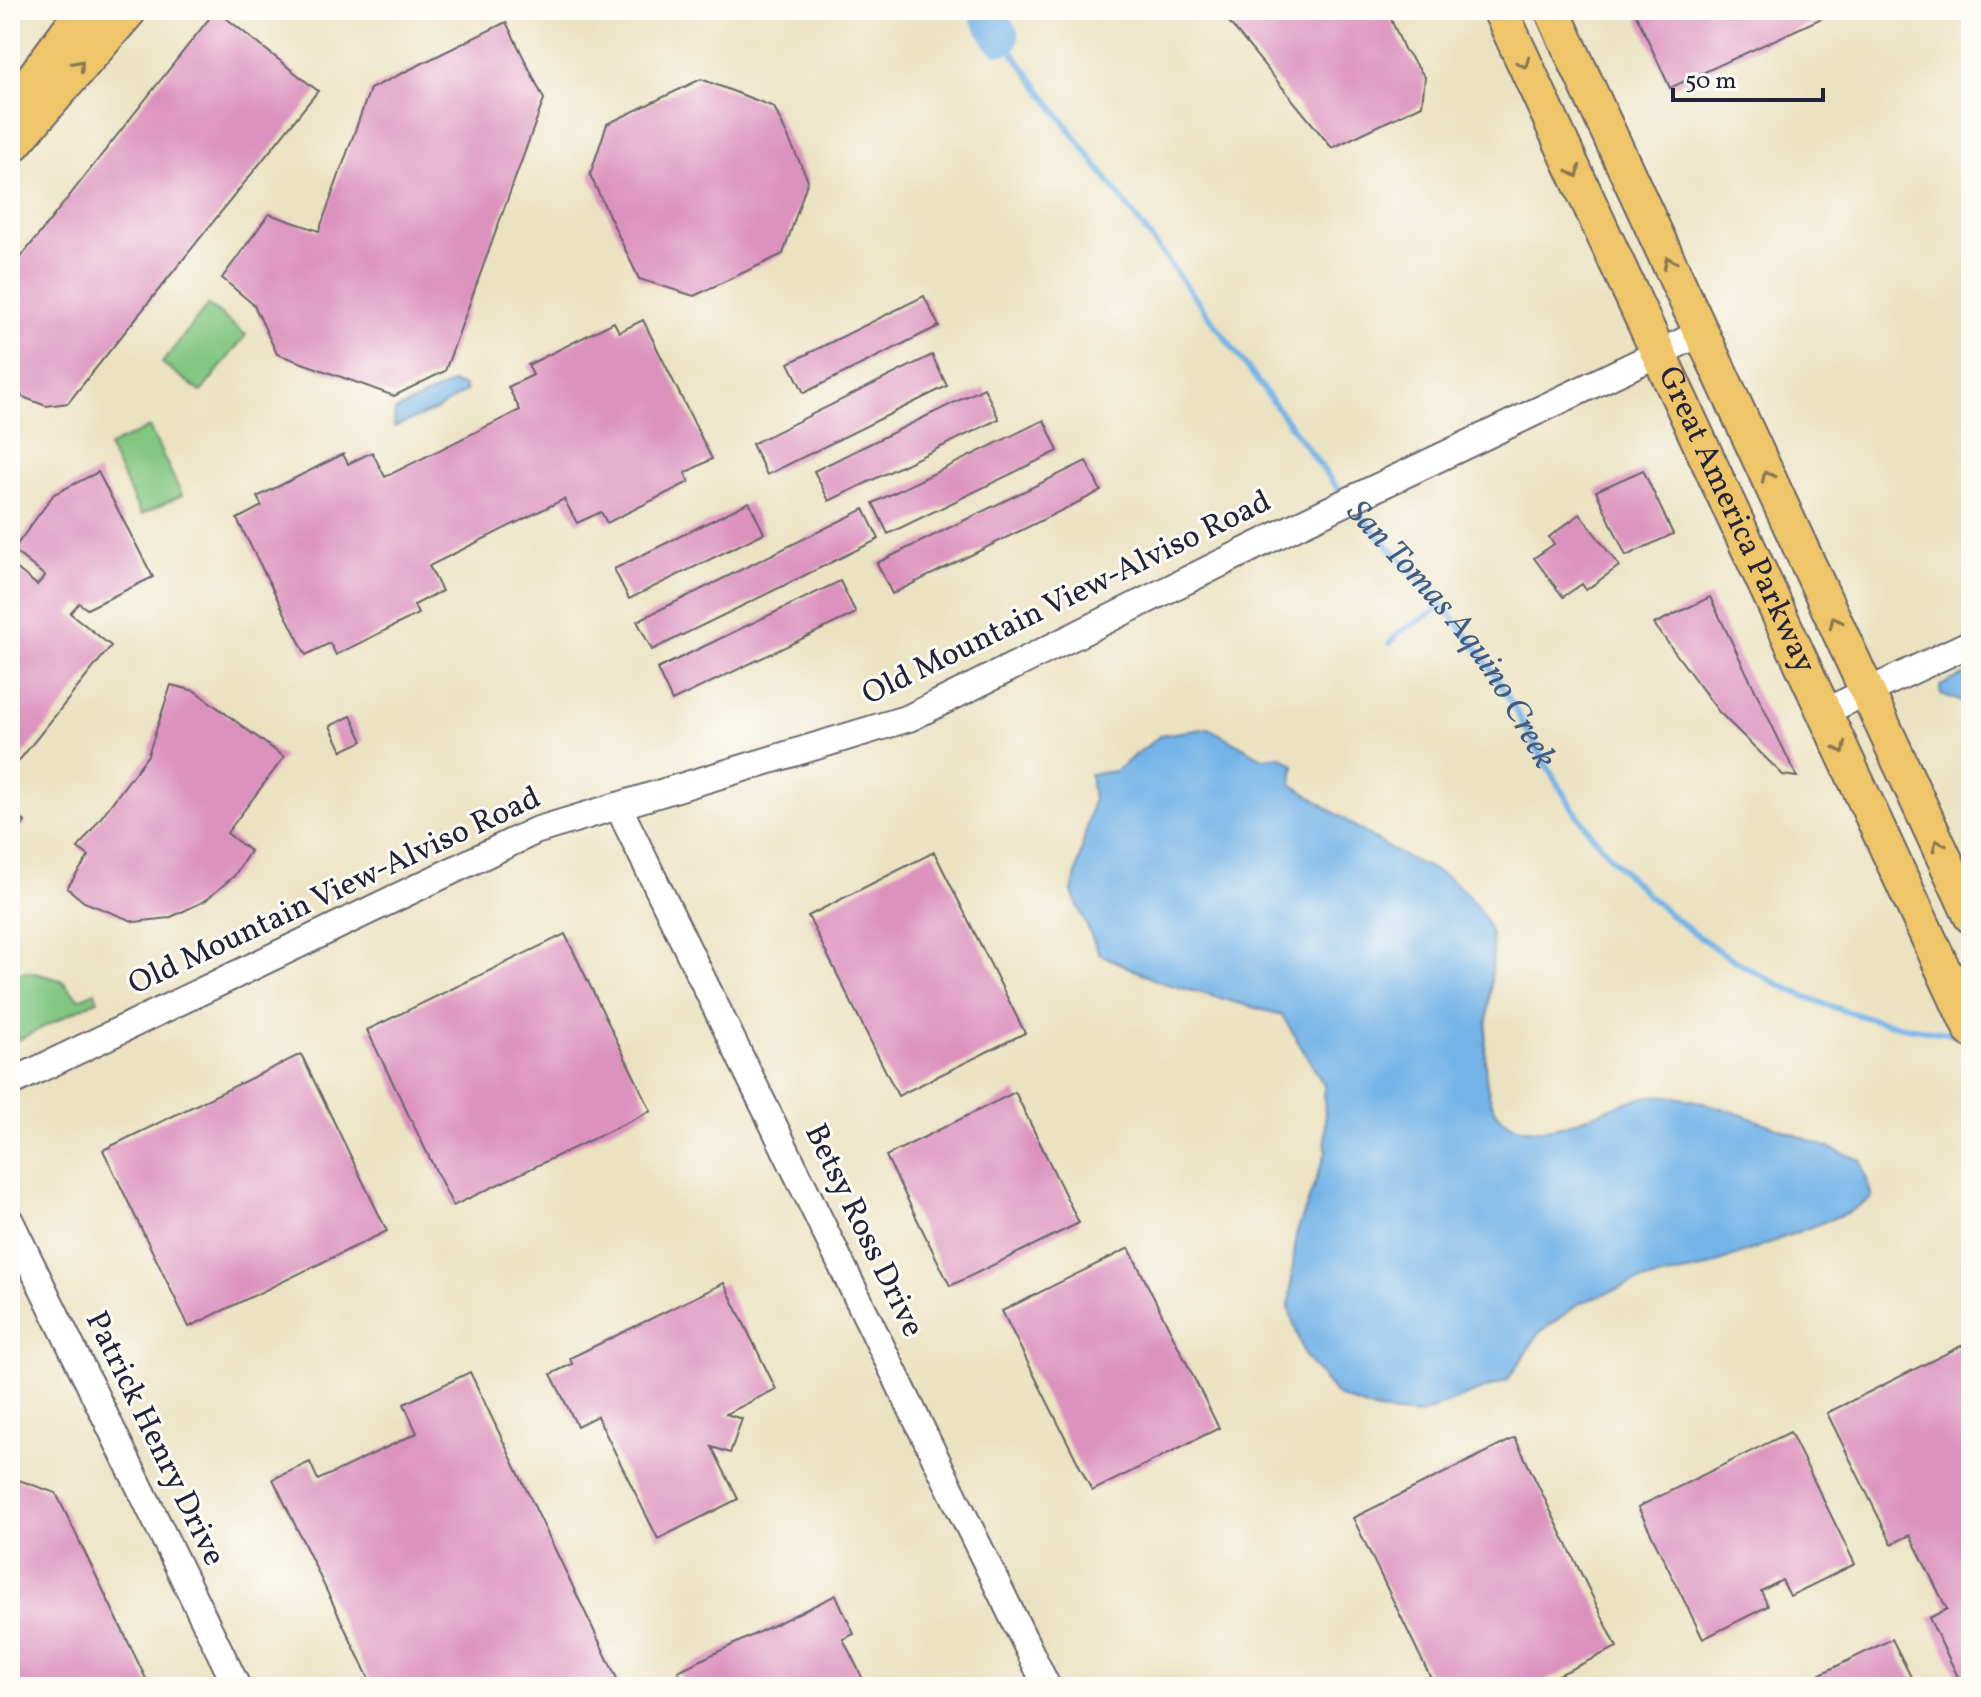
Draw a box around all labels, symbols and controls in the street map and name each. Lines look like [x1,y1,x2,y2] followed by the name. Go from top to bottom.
[1673,52,1823,102] scale bar
[1515,55,1531,69] one-way arrow
[69,59,83,74] one-way arrow
[1685,65,1737,99] text: 50 m
[1565,164,1581,179] one-way arrow
[1662,256,1678,271] one-way arrow
[1646,360,1825,681] street label: Great America Parkway
[1761,470,1777,484] one-way arrow
[855,481,1279,717] street label: Old Mountain View-Alviso Road
[1335,491,1567,778] water label: San Tomas Aquino Creek
[1829,615,1845,630] one-way arrow
[1831,740,1847,754] one-way arrow
[122,777,548,1007] street label: Old Mountain View-Alviso Road
[1932,839,1948,854] one-way arrow
[792,1117,934,1345] street label: Betsy Ross Drive
[73,1304,235,1574] street label: Patrick Henry Drive

